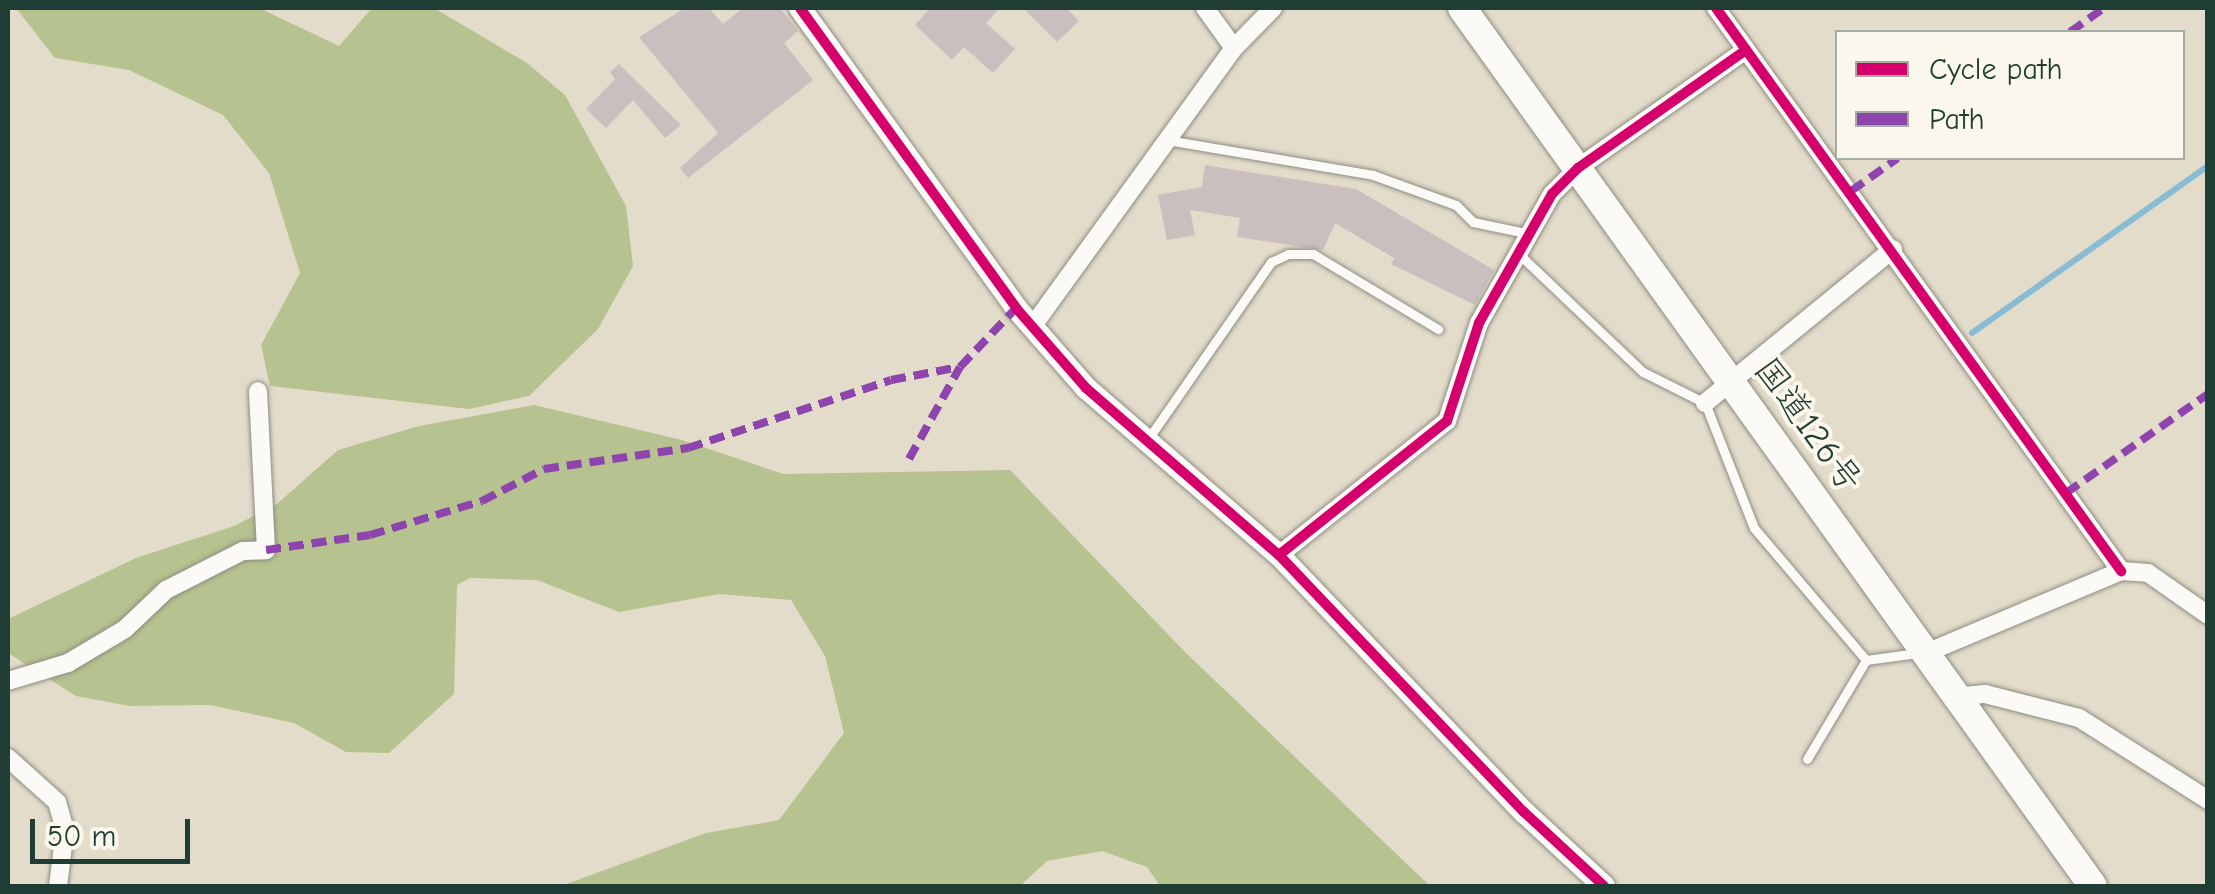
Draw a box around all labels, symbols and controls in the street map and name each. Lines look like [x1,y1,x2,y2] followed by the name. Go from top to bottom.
[1835,30,2185,160] legend
[1929,52,2063,87] text: Cycle path
[1929,102,1985,137] text: Path
[1745,349,1871,501] street label: 国道126号
[35,799,195,861] scale bar
[47,819,116,854] text: 50 m

